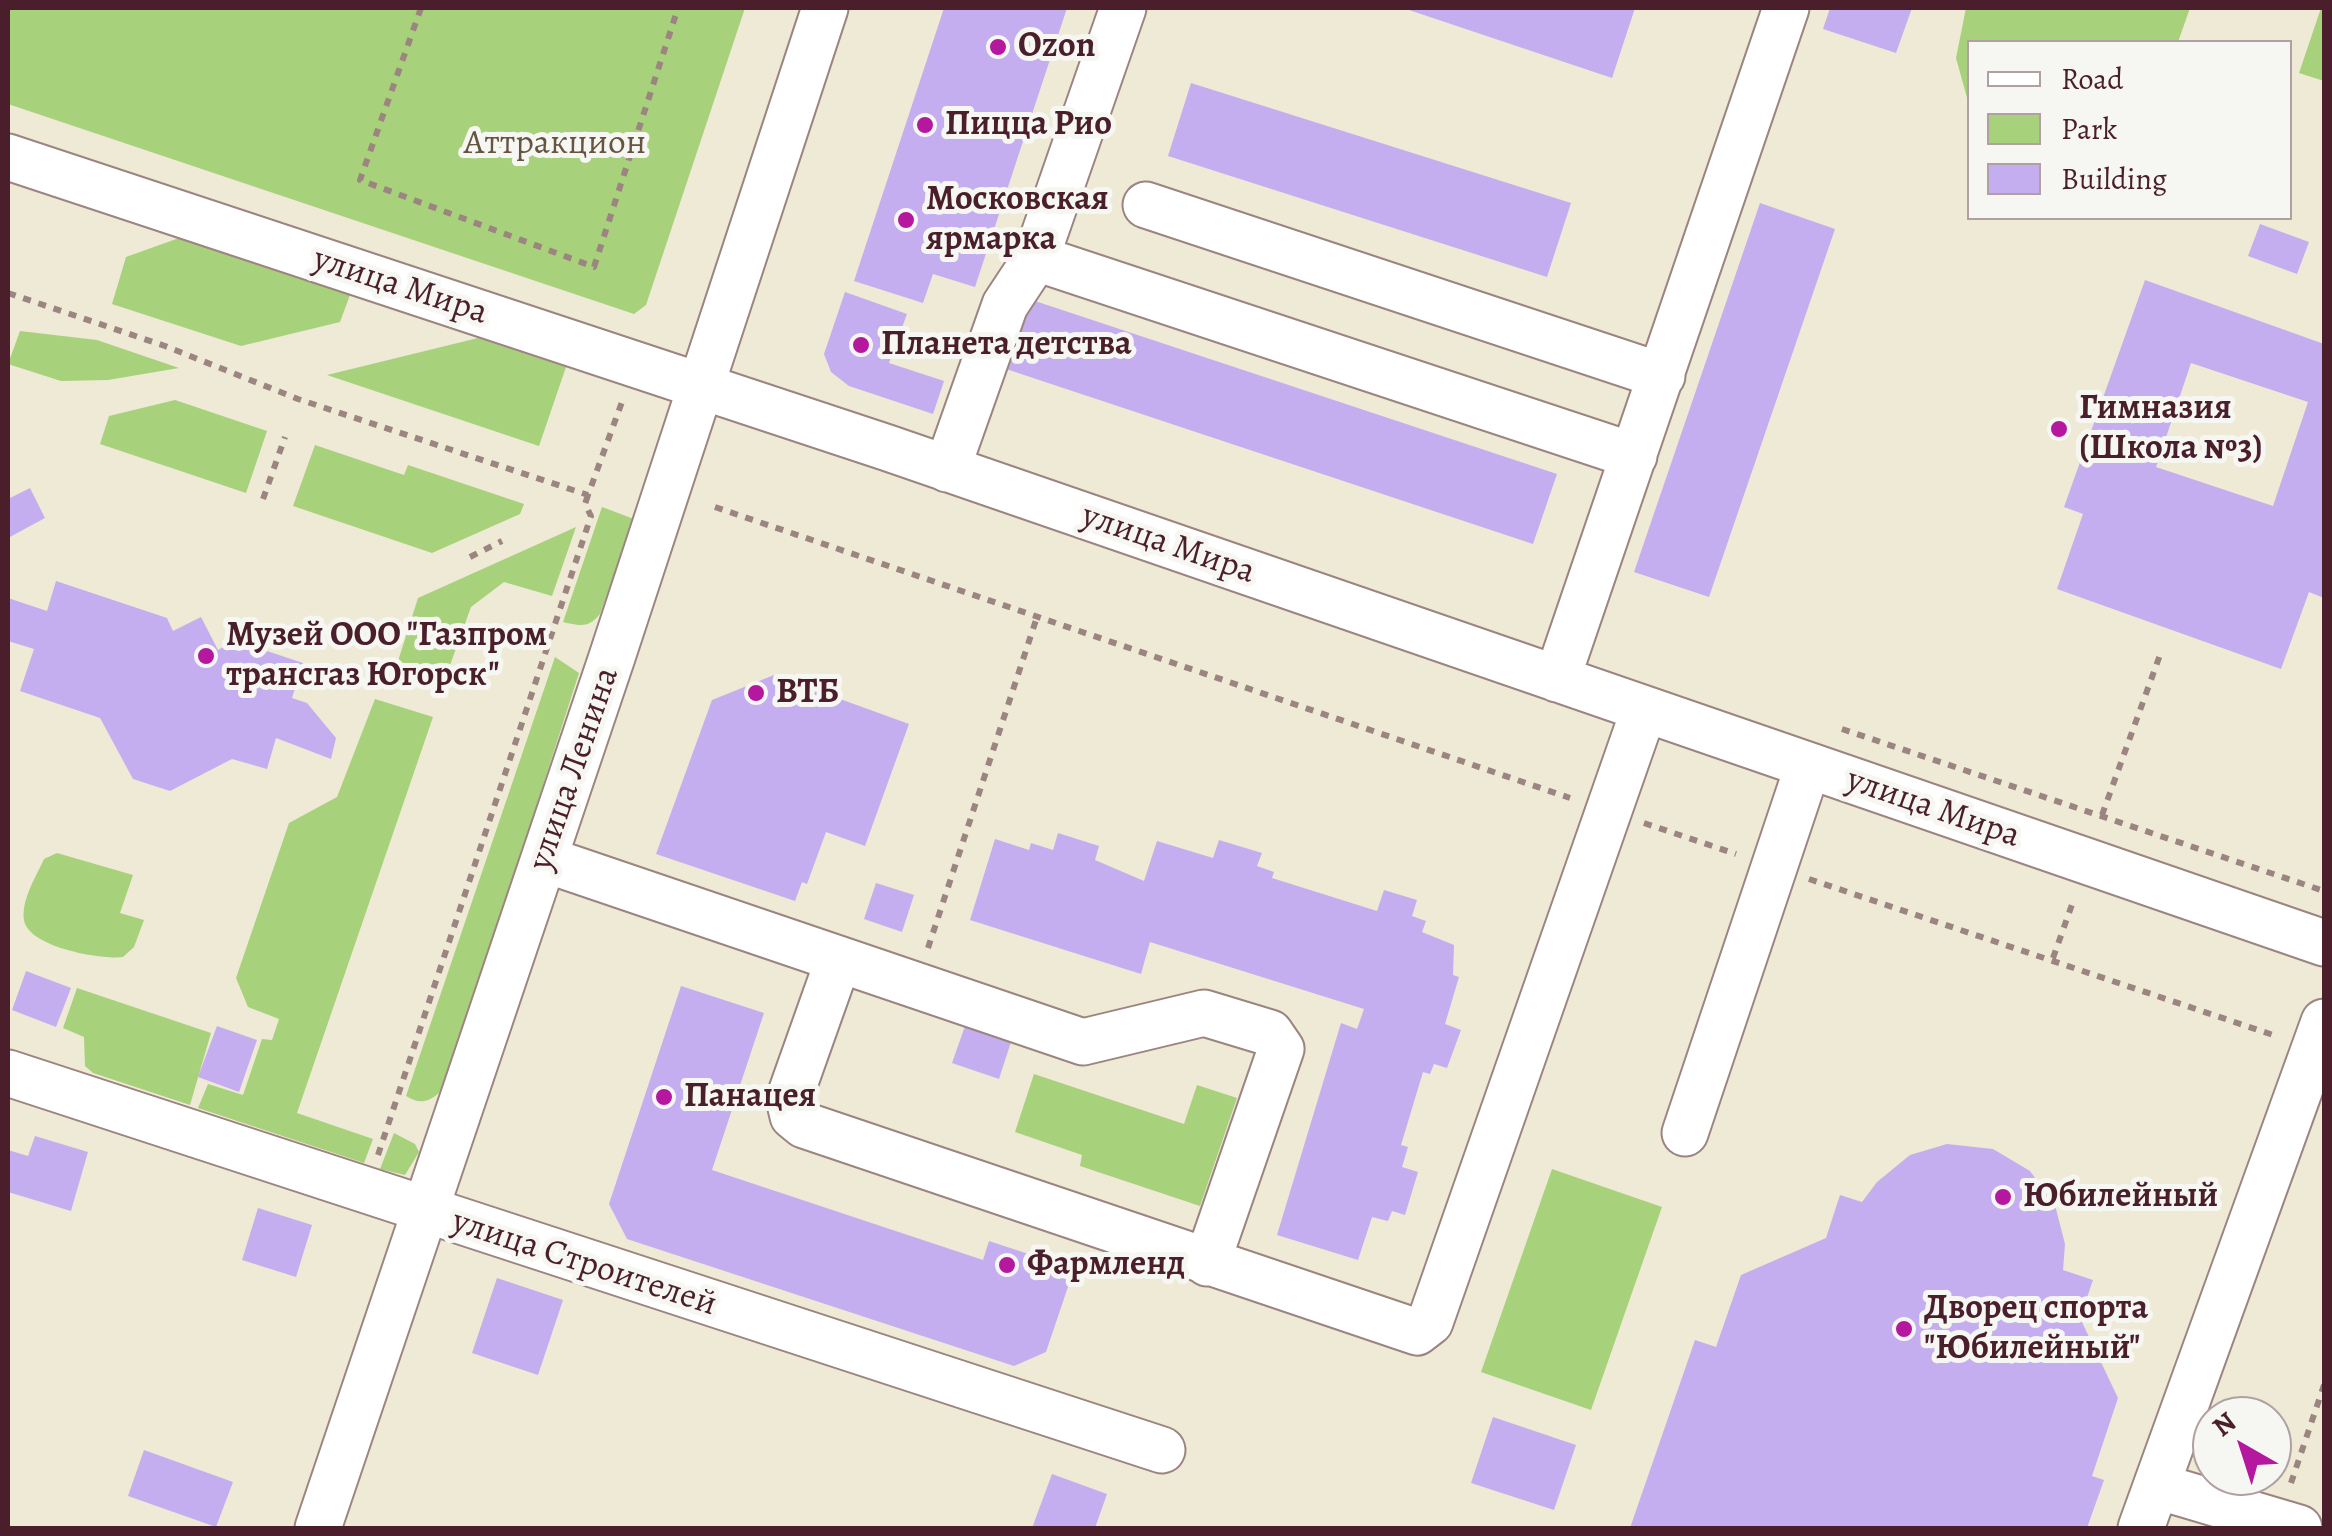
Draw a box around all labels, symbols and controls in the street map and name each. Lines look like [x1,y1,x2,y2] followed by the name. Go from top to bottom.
[1018,26,1095,68] place label: Ozon
[987,36,1009,58] marker: Ozon
[1967,40,2292,220] legend
[2061,59,2123,99] text: Road
[945,104,1112,146] place label: Пицца Рио
[2061,109,2117,149] text: Park
[914,114,936,136] marker: Пицца Рио
[464,123,646,165] park label: Аттракцион
[2061,159,2167,199] text: Building
[926,179,1109,261] place label: Московская ярмарка
[895,209,917,231] marker: Московская ярмарка
[308,239,492,335] street label: улица Мира
[881,324,1132,366] place label: Планета детства
[850,334,872,356] marker: Планета детства
[2079,388,2263,470] place label: Гимназия (Школа №3)
[2048,418,2070,440] marker: Гимназия (Школа №3)
[1076,496,1260,594] street label: улица Мира
[226,615,547,697] place label: Музей ООО "Газпром трансгаз Югорск"
[195,645,217,667] marker: Музей ООО "Газпром трансгаз Югорск"
[521,662,629,876] street label: улица Ленина
[776,672,839,714] place label: ВТБ
[745,682,767,704] marker: ВТБ
[1841,760,2025,858] street label: улица Мира
[684,1076,816,1118] place label: Панацея
[653,1086,675,1108] marker: Панацея
[2023,1176,2218,1218] place label: Юбилейный
[1992,1186,2014,1208] marker: Юбилейный
[446,1201,722,1327] street label: улица Строителей
[1027,1244,1185,1286] place label: Фармленд
[996,1254,1018,1276] marker: Фармленд
[1924,1288,2148,1370] place label: Дворец спорта "Юбилейный"
[1893,1318,1915,1340] marker: Дворец спорта "Юбилейный"
[2192,1396,2292,1496] north arrow
[2204,1403,2244,1445] text: N

